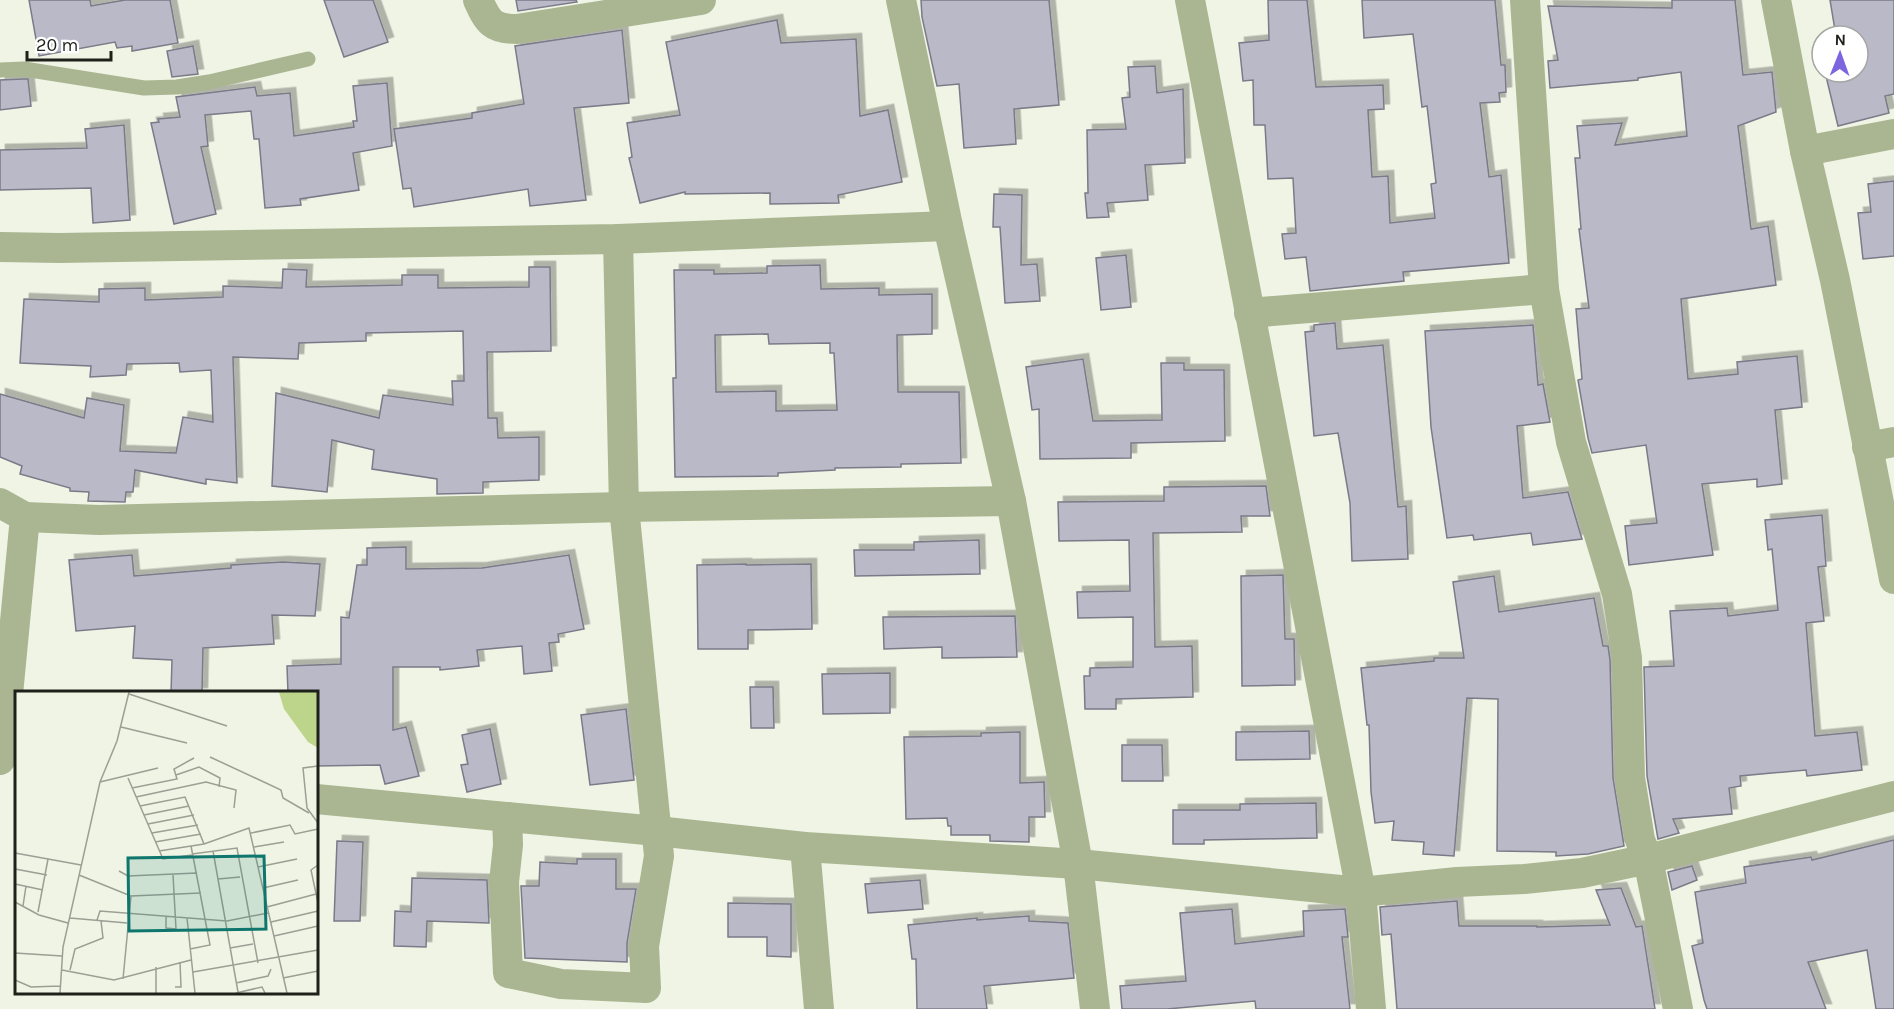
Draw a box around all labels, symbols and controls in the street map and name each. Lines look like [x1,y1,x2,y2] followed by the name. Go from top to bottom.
[27,24,111,62] scale bar
[1810,24,1870,84] north arrow
[1834,30,1846,49] text: N
[36,34,78,56] text: 20 m
[15,691,318,994] inset map

